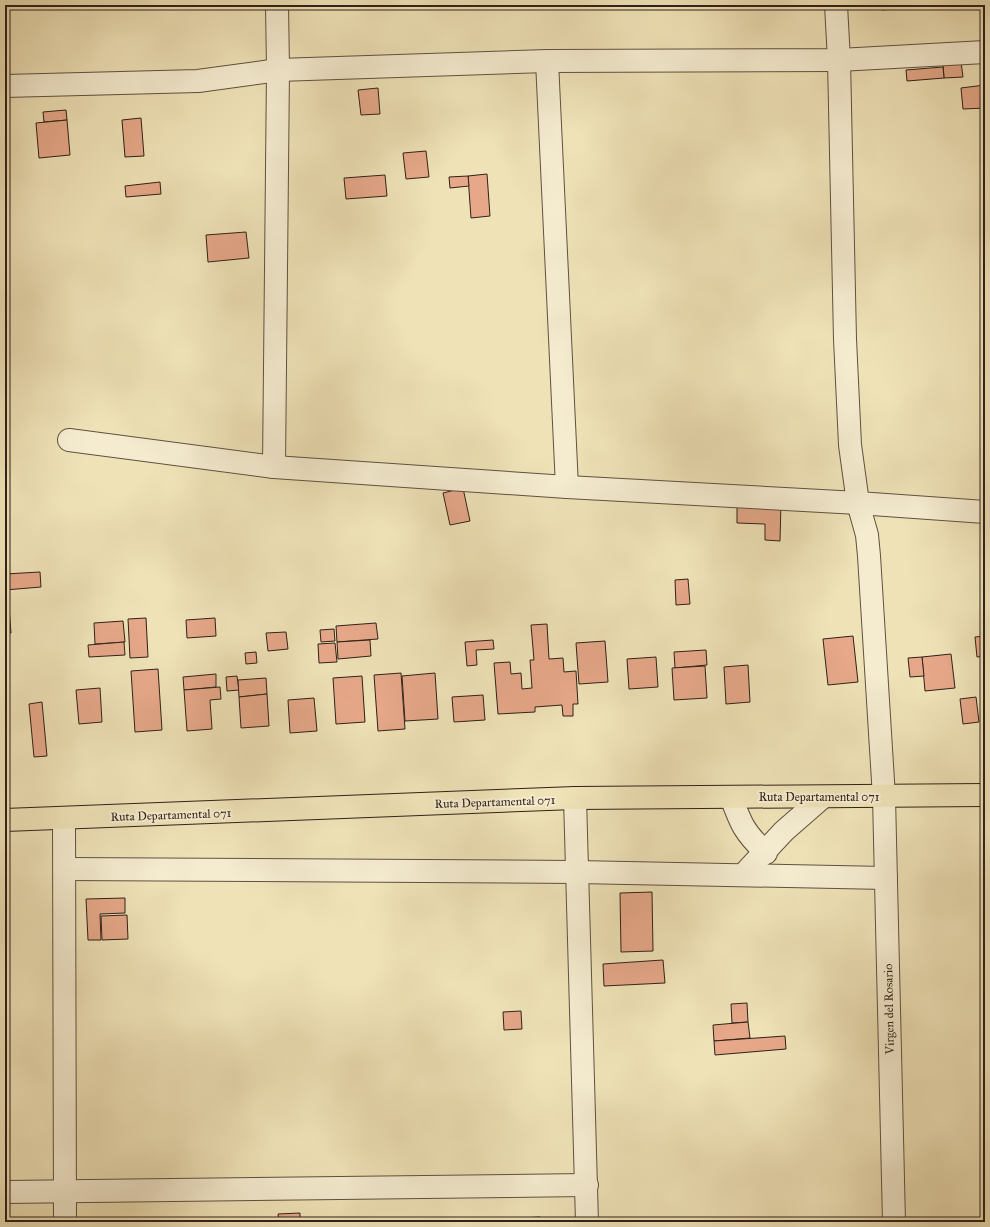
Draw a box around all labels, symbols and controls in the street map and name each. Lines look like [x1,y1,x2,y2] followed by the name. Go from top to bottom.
[759,790,880,804] street label: Ruta Departamental 071
[434,793,556,811] street label: Ruta Departamental 071
[110,806,232,824] street label: Ruta Departamental 071
[881,964,898,1055] street label: Virgen del Rosario

